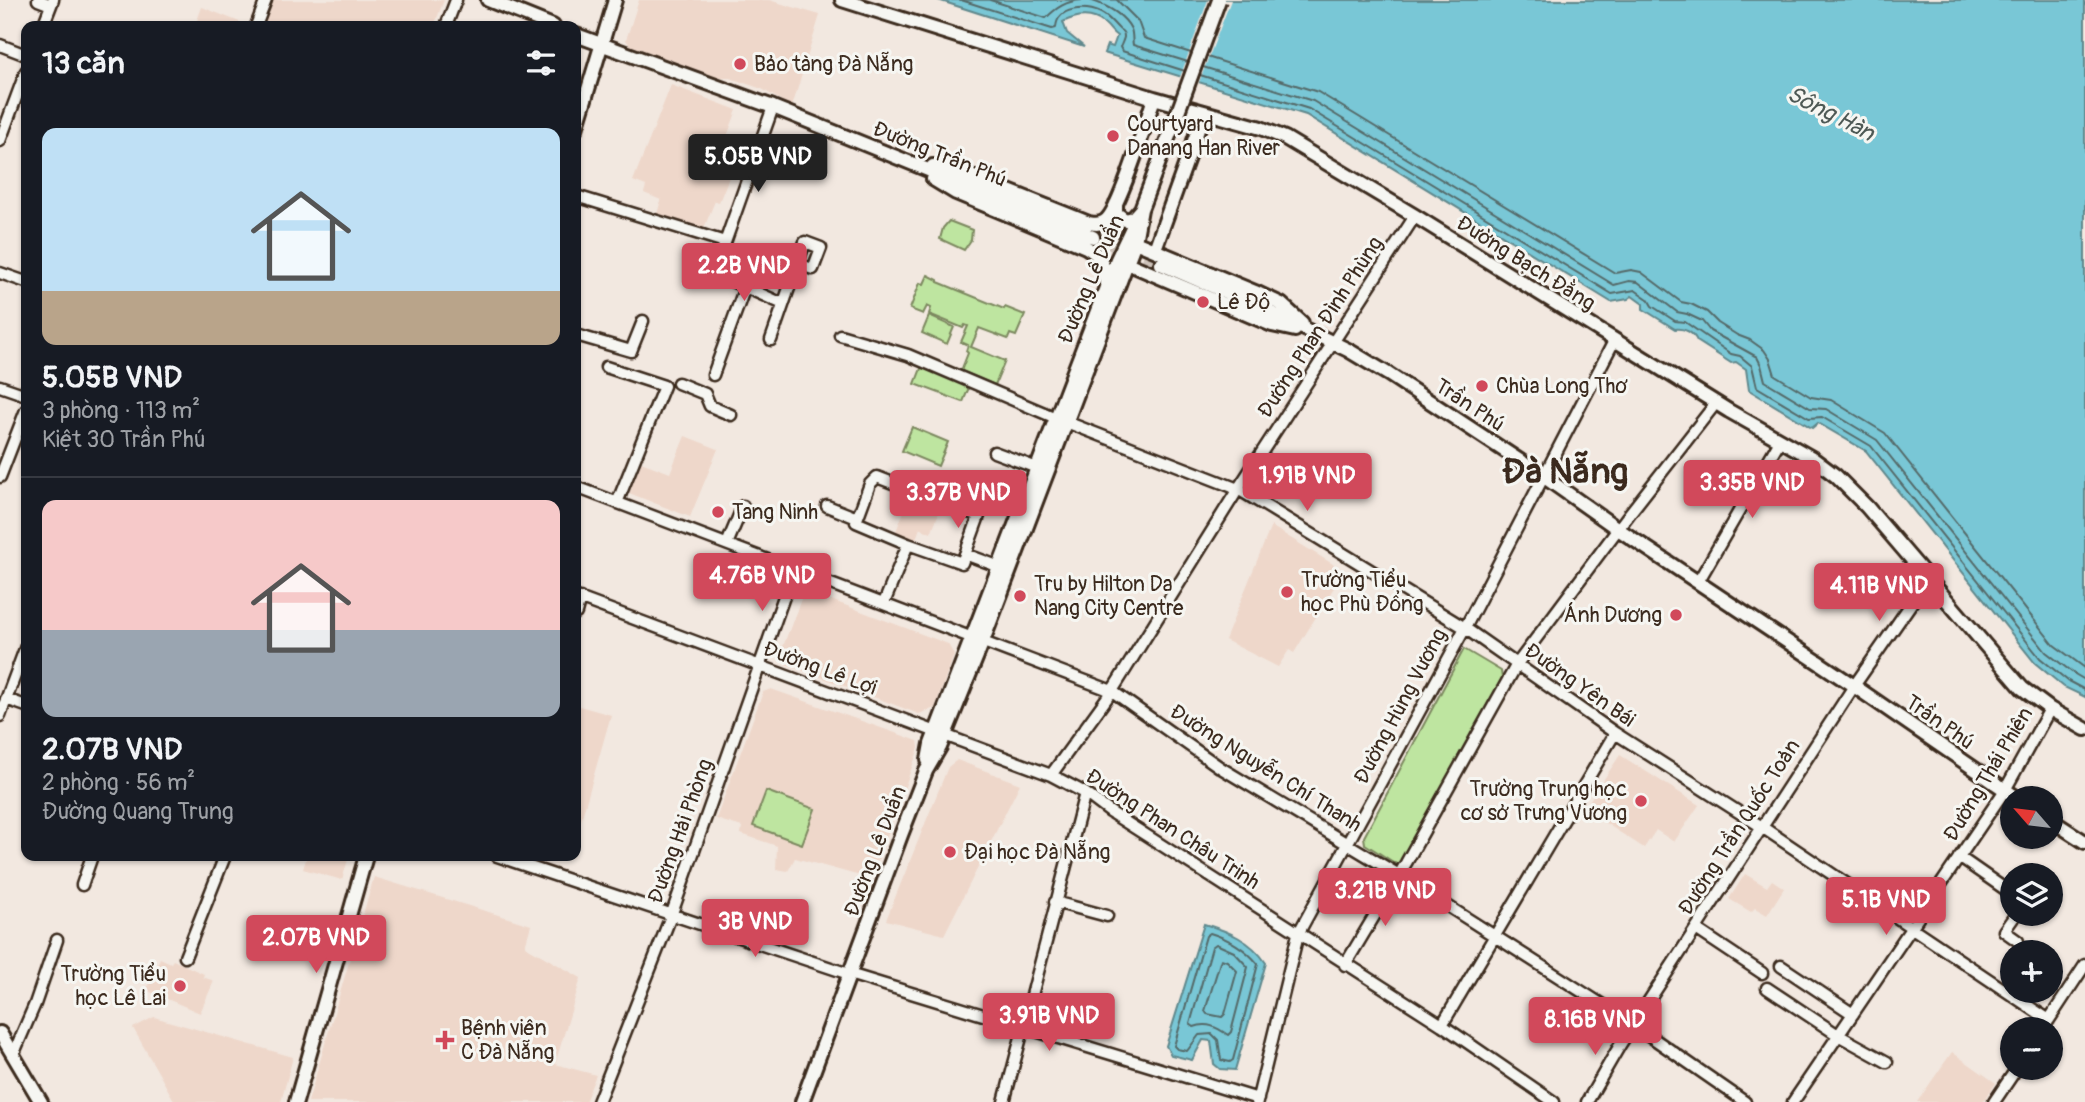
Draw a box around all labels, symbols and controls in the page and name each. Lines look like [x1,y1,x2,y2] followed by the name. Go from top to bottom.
[522,44,560,82] icon: filters
[42,45,125,82] text: 13 căn
[754,51,913,78] place label: Bảo tàng Đà Nẵng
[732,56,748,72] marker: Bảo tàng Đà Nẵng
[1782,79,1880,148] water label: Sông Hàn
[1127,111,1281,162] place label: Courtyard Danang Han River
[869,114,1011,194] street label: Đường Trần Phú
[1105,128,1121,144] marker: Courtyard Danang Han River
[678,134,838,194] pin: 5.05B VND
[704,142,812,171] text: 5.05B VND
[238,173,364,299] icon: home
[1051,210,1131,348] street label: Đường Lê Duẩn
[1451,210,1600,317] street label: Đường Bạch Đằng
[1252,232,1389,423] street label: Đường Phan Đình Phùng
[672,244,816,303] pin: 2.2B VND
[698,251,790,280] text: 2.2B VND
[1217,289,1270,316] place label: Lê Độ
[1195,294,1211,310] marker: Lê Độ
[42,359,182,396] text: 5.05B VND
[1430,372,1510,438] street label: Trần Phú
[1496,373,1628,400] place label: Chùa Long Thơ
[1474,378,1490,394] marker: Chùa Long Thơ
[42,396,200,425] text: 3 phòng · 113 m²
[42,425,206,454] text: Kiệt 30 Trần Phú
[1502,450,1628,494] district label: Đà Nẵng
[1227,454,1387,513] pin: 1.91B VND
[1259,461,1355,490] text: 1.91B VND
[1672,461,1832,520] pin: 3.35B VND
[1700,468,1804,497] text: 3.35B VND
[878,470,1038,530] pin: 3.37B VND
[906,478,1010,507] text: 3.37B VND
[732,499,818,526] place label: Tang Ninh
[710,504,726,520] marker: Tang Ninh
[238,545,364,671] icon: home
[682,554,842,613] pin: 4.76B VND
[709,561,815,590] text: 4.76B VND
[1799,564,1959,623] pin: 4.11B VND
[1301,567,1424,618] place label: Trường Tiểu học Phù Đổng
[1034,571,1184,622] place label: Tru by Hilton Da Nang City Centre
[1830,571,1928,600] text: 4.11B VND
[1279,584,1295,600] marker: Trường Tiểu học Phù Đổng
[1012,588,1028,604] marker: Tru by Hilton Da Nang City Centre
[1564,602,1662,629] place label: Ánh Dương
[1668,607,1684,623] marker: Ánh Dương
[1348,624,1453,789] street label: Đường Hùng Vương
[759,635,881,702] street label: Đường Lê Lợi
[1519,637,1641,734] street label: Đường Yên Bái
[1900,688,1980,756] street label: Trần Phú
[1165,698,1367,839] street label: Đường Nguyễn Chí Thanh
[1938,702,2039,846] street label: Đường Thái Phiên
[42,731,182,768] text: 2.07B VND
[1672,734,1806,920] street label: Đường Trần Quốc Toản
[642,755,719,907] street label: Đường Hải Phòng
[1081,763,1265,896] street label: Đường Phan Châu Trinh
[42,768,195,797] text: 2 phòng · 56 m²
[1461,776,1627,827] place label: Trường Trung học cơ sở Trưng Vương
[837,782,913,920] street label: Đường Lê Duẩn
[2000,786,2063,849] north arrow
[2000,786,2063,1080] map controls
[1633,793,1649,809] marker: Trường Trung học cơ sở Trưng Vương
[42,797,234,826] text: Đường Quang Trung
[964,839,1110,866] place label: Đại học Đà Nẵng
[942,844,958,860] marker: Đại học Đà Nẵng
[2000,863,2063,926] button: layers
[1305,869,1465,928] pin: 3.21B VND
[1334,876,1436,905] text: 3.21B VND
[1814,878,1958,937] pin: 5.1B VND
[1842,885,1930,914] text: 5.1B VND
[698,900,812,959] pin: 3B VND
[718,907,792,936] text: 3B VND
[236,916,396,975] pin: 2.07B VND
[262,923,370,952] text: 2.07B VND
[2000,940,2063,1003] button: +
[61,961,166,1012] place label: Trường Tiểu học Lê Lai
[172,978,188,994] marker: Trường Tiểu học Lê Lai
[969,993,1129,1053] pin: 3.91B VND
[1515,998,1675,1057] pin: 8.16B VND
[999,1001,1099,1030] text: 3.91B VND
[1545,1005,1645,1034] text: 8.16B VND
[461,1015,554,1066] place label: Bệnh viện C Đà Nẵng
[2000,1017,2063,1080] button: −
[435,1030,455,1050] marker: Bệnh viện C Đà Nẵng

